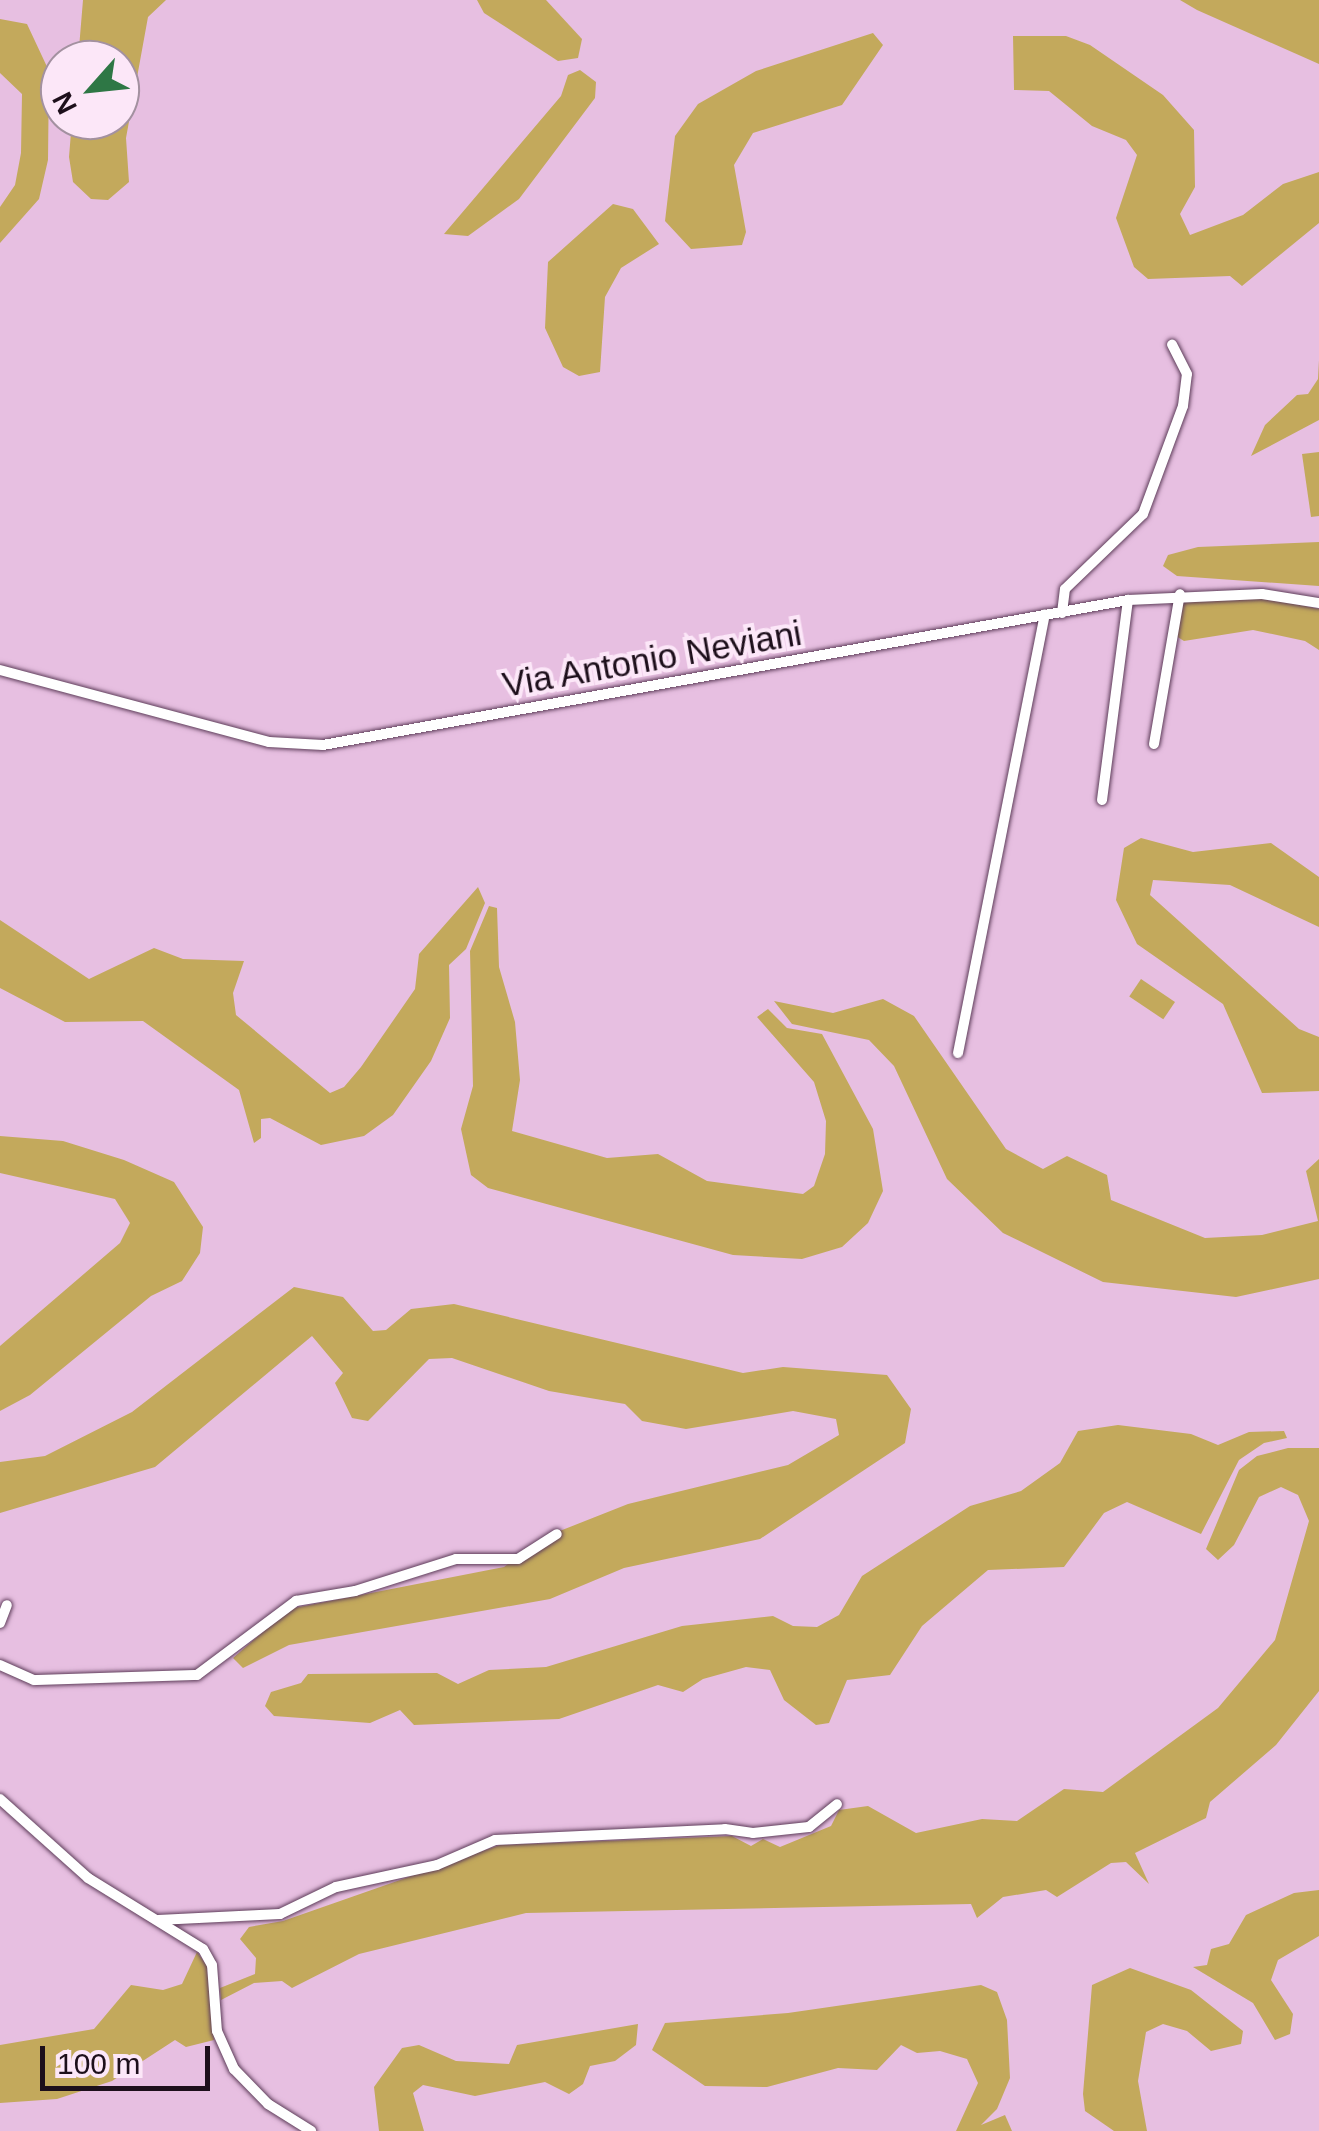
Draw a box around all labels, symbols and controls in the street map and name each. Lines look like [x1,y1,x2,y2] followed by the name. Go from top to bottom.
[40,40,140,140] north arrow
[46,87,83,119] text: N
[498,612,806,706] street label: Via Antonio Neviani
[45,2026,215,2088] scale bar
[57,2047,140,2080] text: 100 m

